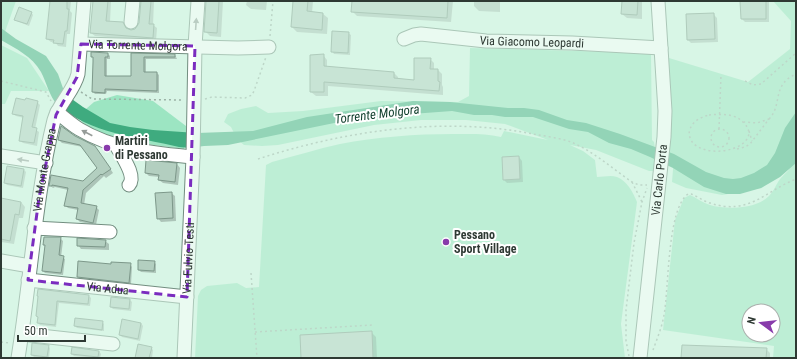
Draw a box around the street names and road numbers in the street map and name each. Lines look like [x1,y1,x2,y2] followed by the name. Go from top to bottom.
[479,33,584,51] street label: Via Giacomo Leopardi
[88,37,188,54] street label: Via Torrente Molgora
[30,126,59,213] street label: Via Monte Grappa
[648,143,670,216] street label: Via Carlo Porta
[180,222,197,294] street label: Via Fulvio Testi
[86,279,130,298] street label: Via Adua

